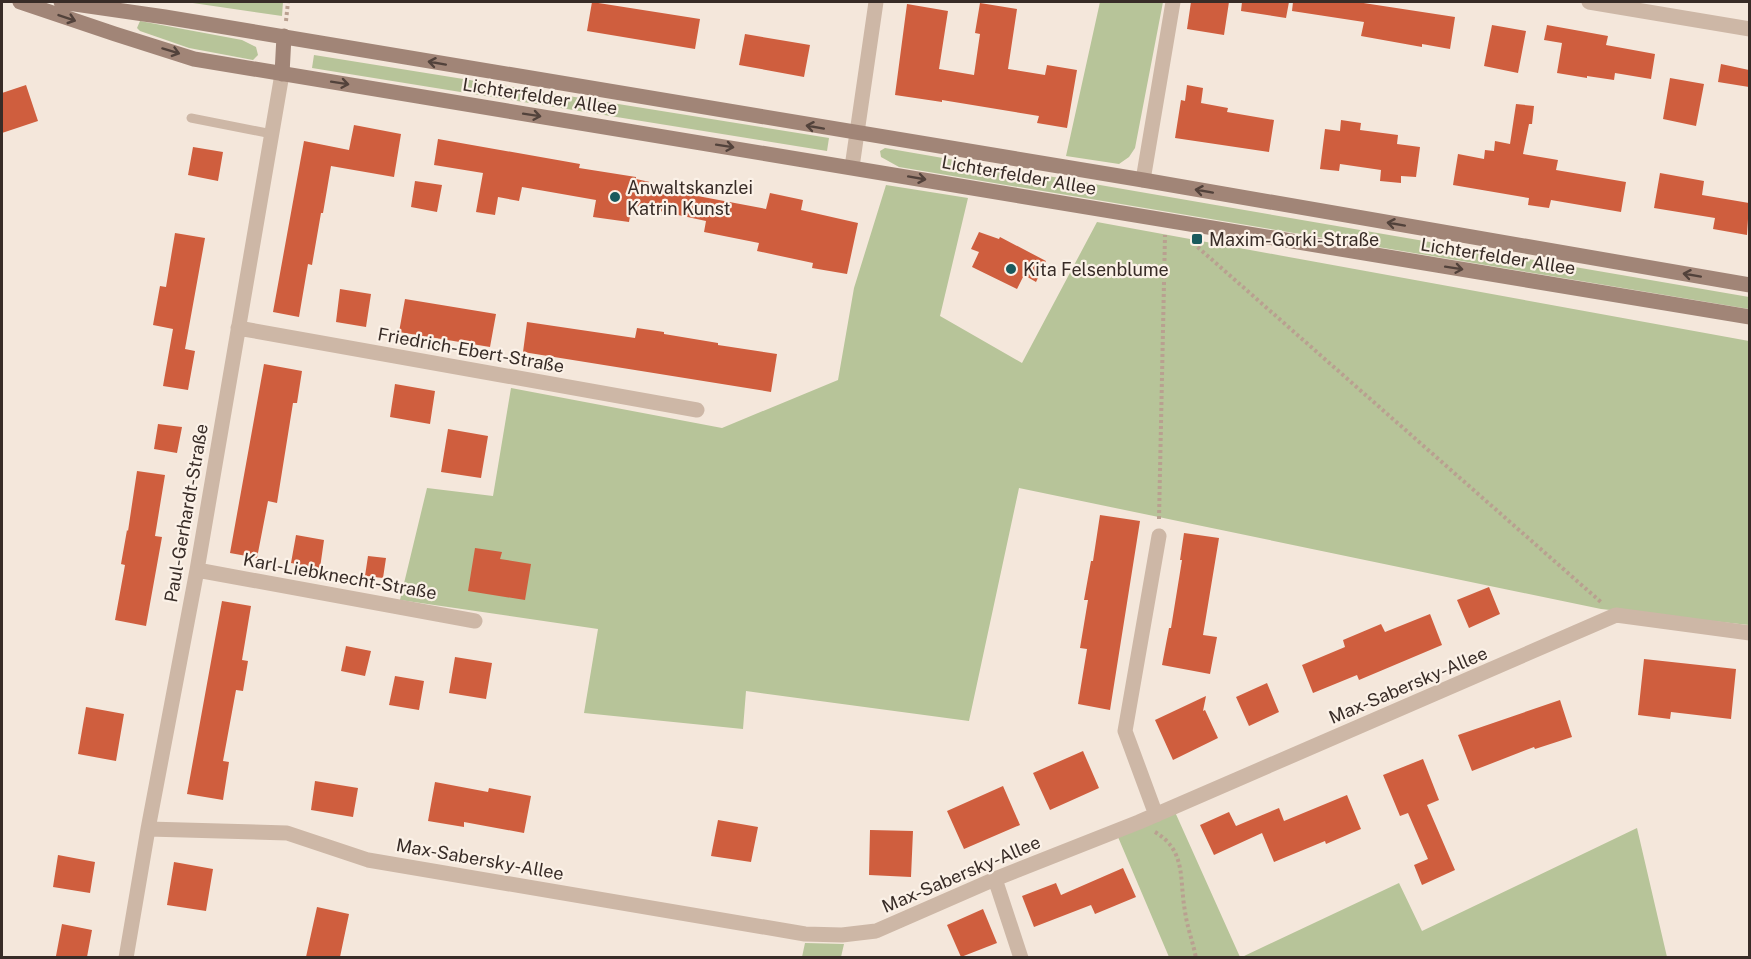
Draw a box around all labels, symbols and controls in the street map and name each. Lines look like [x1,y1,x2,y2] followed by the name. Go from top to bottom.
[58,13,77,24] one-way arrow
[161,47,180,58] one-way arrow
[428,57,447,68] one-way arrow
[461,73,619,119] street label: Lichterfelder Allee
[329,78,349,89] one-way arrow
[522,109,542,120] one-way arrow
[806,121,826,132] one-way arrow
[714,141,734,152] one-way arrow
[940,151,1098,199] street label: Lichterfelder Allee
[907,172,926,183] one-way arrow
[627,177,753,219] place label: Anwaltskanzlei Katrin Kunst
[1195,185,1214,196] one-way arrow
[608,190,622,204] marker: Anwaltskanzlei Katrin Kunst
[1387,219,1407,230] one-way arrow
[1209,229,1379,250] place label: Maxim-Gorki-Straße
[1190,232,1204,246] marker: Maxim-Gorki-Straße
[1419,233,1577,279] street label: Lichterfelder Allee
[1023,259,1169,280] place label: Kita Felsenblume
[1004,262,1018,276] marker: Kita Felsenblume
[1444,263,1464,274] one-way arrow
[1683,270,1702,281] one-way arrow
[376,323,566,377] street label: Friedrich-Ebert-Straße
[160,422,212,604] street label: Paul-Gerhardt-Straße
[242,549,438,603] street label: Karl-Liebknecht-Straße
[1326,642,1490,728] street label: Max-Sabersky-Allee
[879,831,1043,917] street label: Max-Sabersky-Allee
[394,834,566,884] street label: Max-Sabersky-Allee

